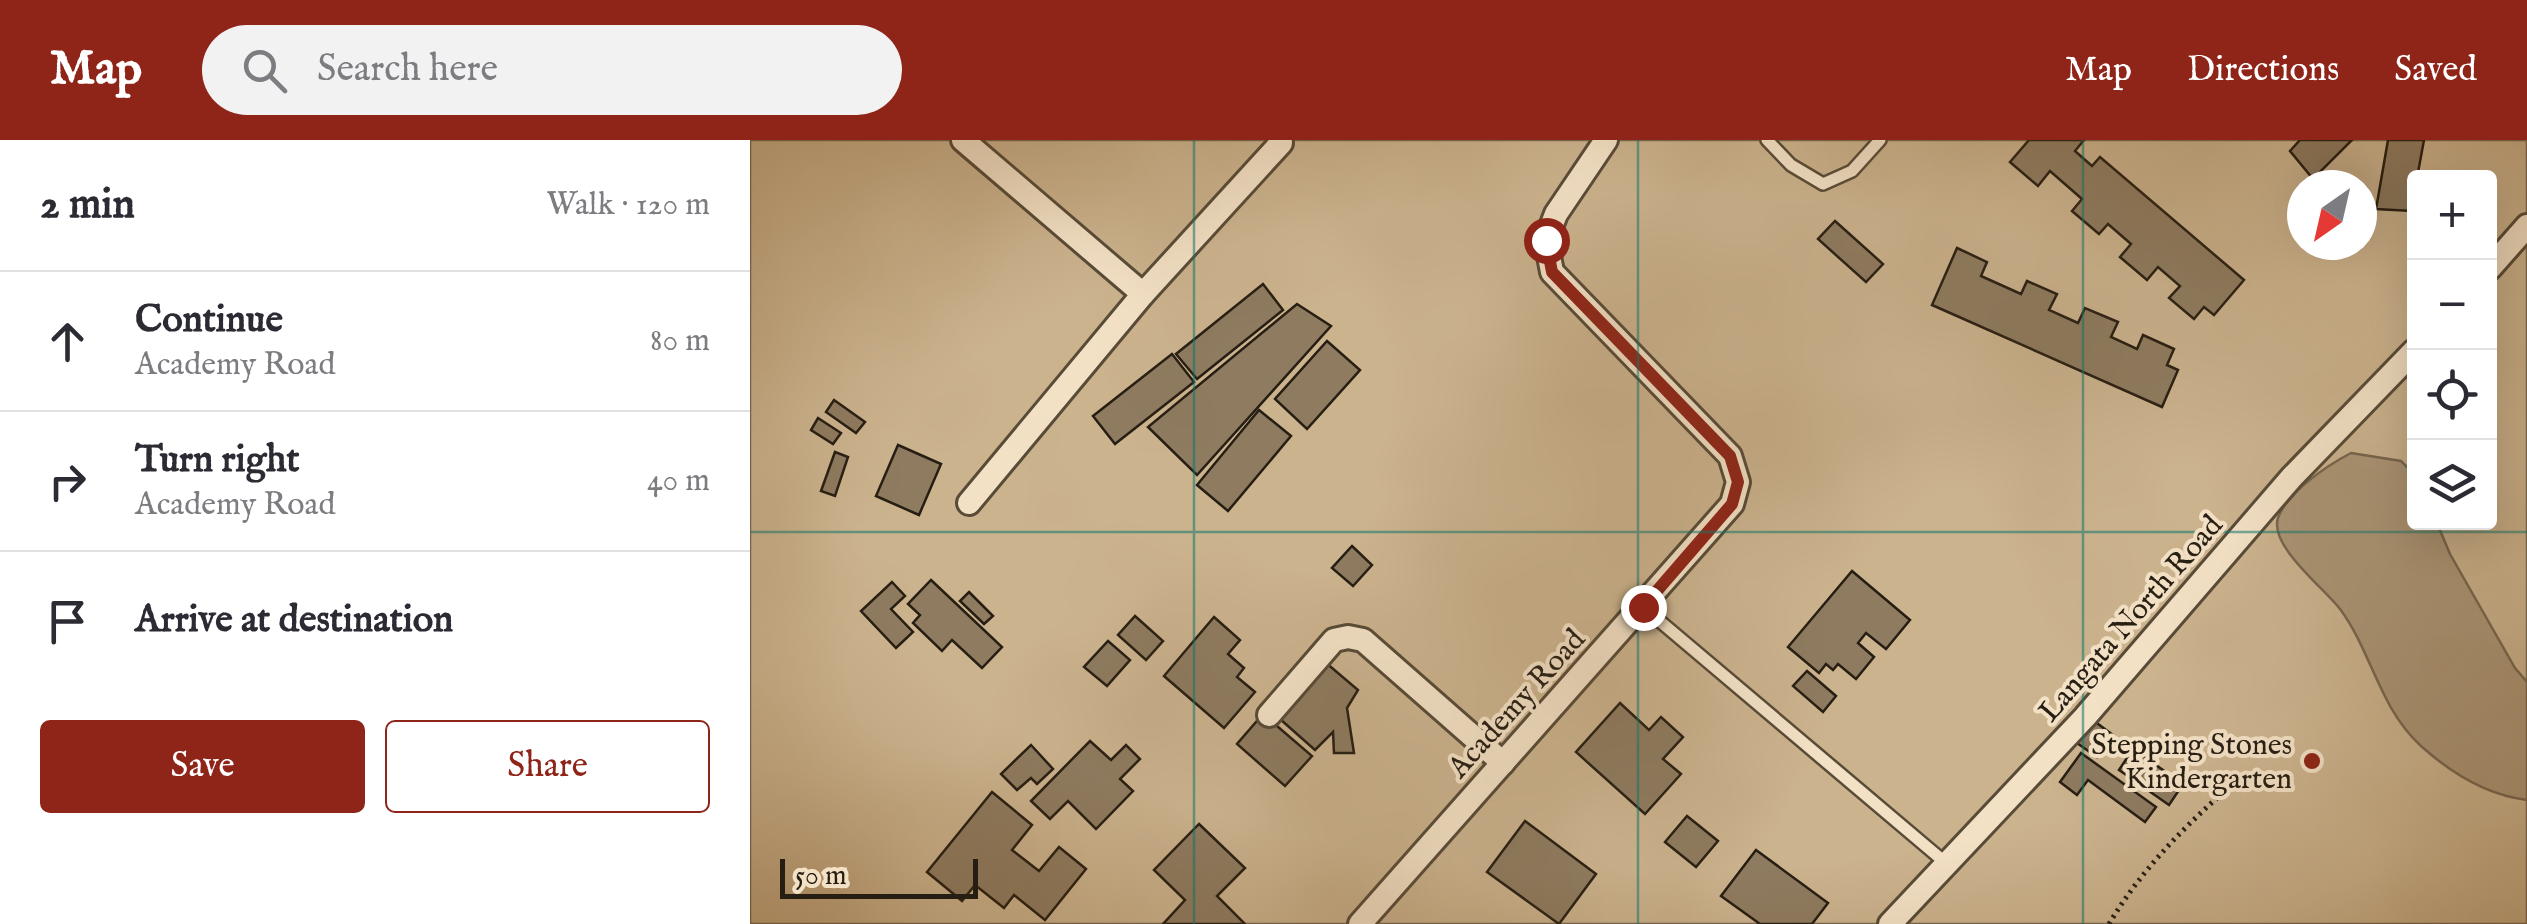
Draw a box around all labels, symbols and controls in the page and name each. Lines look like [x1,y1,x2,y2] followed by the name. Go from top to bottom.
[202,25,902,115] search box
[50,40,142,100] text: Map
[237,43,292,98] icon: search
[317,46,498,94] text: Search here
[2065,48,2132,93] text: Map
[2187,48,2339,93] text: Directions
[2394,48,2477,93] text: Saved
[2287,170,2377,260] north arrow
[2407,170,2497,530] map controls
[2407,170,2497,260] button: +
[40,179,135,232] text: 2 min
[546,185,710,226] text: Walk · 120 m
[1524,218,1570,264] route start
[2407,260,2497,350] button: −
[135,297,283,345] text: Continue
[40,314,95,369] icon: ahead
[650,321,710,362] text: 80 m
[135,345,335,386] text: Academy Road
[2407,350,2497,440] button: locate
[135,437,299,485] text: Turn right
[2407,440,2497,530] button: layers
[40,454,95,509] icon: right
[647,461,710,502] text: 40 m
[135,485,335,526] text: Academy Road
[2031,507,2232,731] street label: Langata North Road
[1621,585,1667,631] route end
[40,594,95,649] icon: arrive
[135,597,453,645] text: Arrive at destination
[1440,621,1595,788] street label: Academy Road
[40,720,365,813] button: Save
[385,720,710,813] button: Share
[2091,727,2292,799] place label: Stepping Stones Kindergarten
[2301,750,2323,772] marker: Stepping Stones Kindergarten
[780,854,978,898] scale bar
[795,859,847,894] text: 50 m

